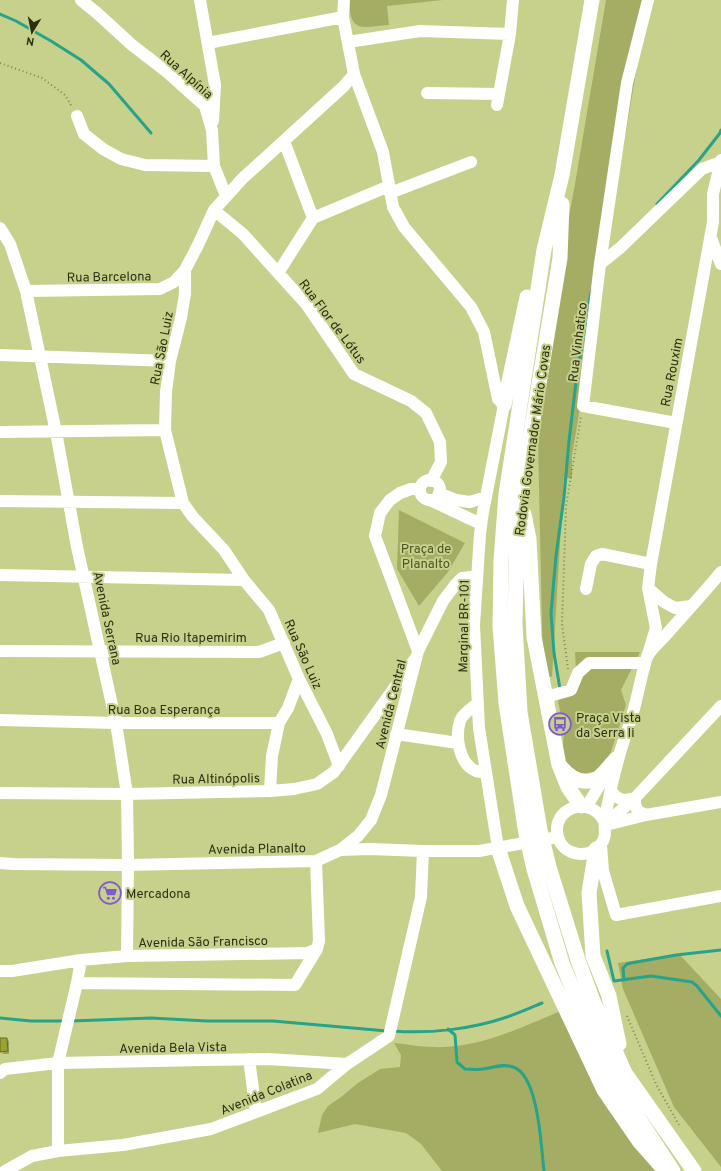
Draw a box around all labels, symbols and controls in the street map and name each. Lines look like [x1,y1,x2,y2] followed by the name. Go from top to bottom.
[12,12,52,52] north arrow
[25,33,36,48] text: N
[156,48,215,103] street label: Rua Alpínia
[67,269,151,287] street label: Rua Barcelona
[294,277,368,368] street label: Rua Flor de Lótus
[566,301,592,383] street label: Rua Vinhatico
[148,310,178,387] street label: Rua São Luiz
[658,337,687,408] street label: Rua Rouxim
[513,344,555,537] street label: Rodovia Governador Mário Covas
[401,542,451,573] park label: Praça de Planalto
[88,570,124,667] street label: Avenida Serrana
[456,579,474,673] street label: Marginal BR-101
[280,617,325,692] street label: Rua São Luiz
[135,631,247,647] street label: Rua Rio Itapemirim
[373,658,411,751] street label: Avenida Central
[108,703,220,719] street label: Rua Boa Esperança
[547,711,573,737] bus stop icon: Praça Vista da Serra Ii
[576,711,641,742] place label: Praça Vista da Serra Ii
[172,771,260,789] street label: Rua Altinópolis
[208,841,306,859] street label: Avenida Planalto
[97,880,123,906] supermarket icon: Mercadona
[126,887,190,903] place label: Mercadona
[138,934,268,952] street label: Avenida São Francisco
[119,1040,227,1058] street label: Avenida Bela Vista
[218,1068,315,1120] street label: Avenida Colatina

